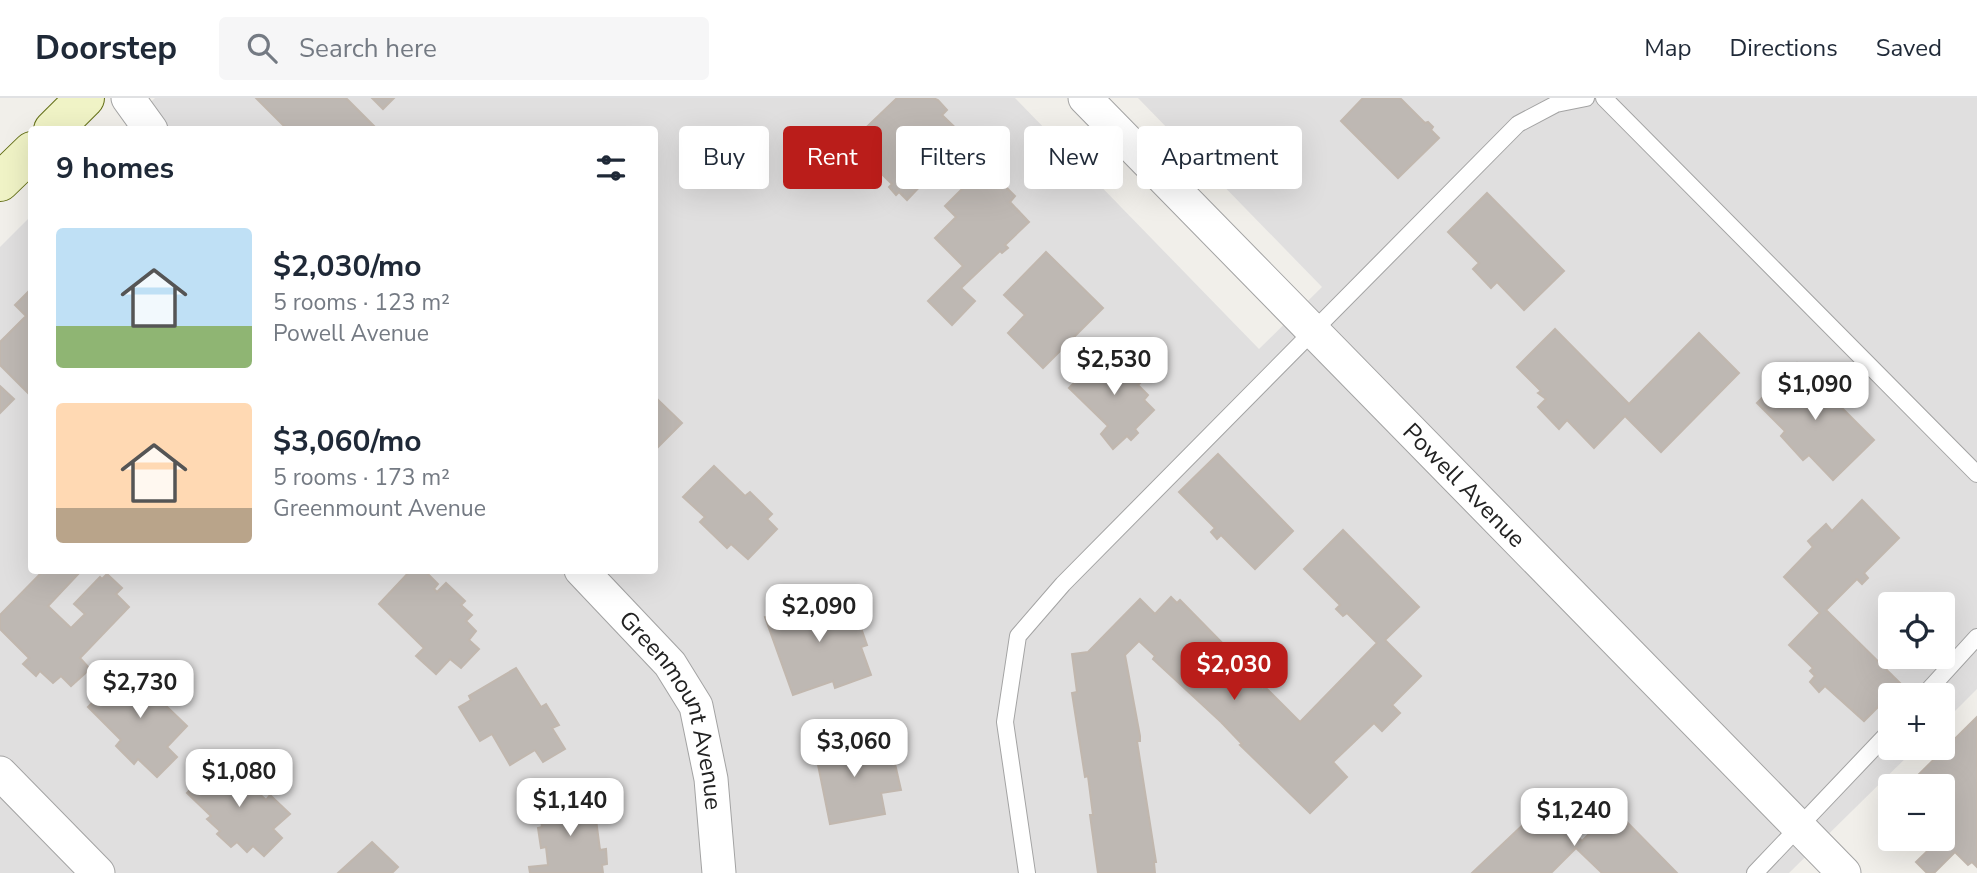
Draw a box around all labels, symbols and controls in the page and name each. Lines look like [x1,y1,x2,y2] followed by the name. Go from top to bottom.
[219,17,709,80] search box
[35,26,177,71] text: Doorstep
[243,29,281,67] icon: search
[299,31,437,66] text: Search here
[1644,32,1691,64] text: Map
[1729,32,1838,64] text: Directions
[1876,32,1942,64] text: Saved
[679,126,769,189] chip: Buy
[783,126,882,189] chip: Rent
[896,126,1010,189] chip: Filters
[1024,126,1123,189] chip: New
[1137,126,1302,189] chip: Apartment
[56,148,174,189] text: 9 homes
[592,149,630,187] icon: filters
[273,246,422,287] text: $2,030/mo
[112,256,196,340] icon: home
[273,287,450,318] text: 5 rooms · 123 m²
[273,318,429,349] text: Powell Avenue
[1057,338,1171,397] pin: $2,530
[1077,344,1151,375] text: $2,530
[1758,362,1872,422] pin: $1,090
[1778,369,1852,400] text: $1,090
[1396,416,1533,555] street label: Powell Avenue
[273,421,422,462] text: $3,060/mo
[112,431,196,515] icon: home
[273,462,450,493] text: 5 rooms · 173 m²
[273,493,486,524] text: Greenmount Avenue
[762,584,876,644] pin: $2,090
[782,591,856,622] text: $2,090
[1878,592,1955,851] map controls
[1878,592,1955,669] button: locate
[612,604,730,811] street label: Greenmount Avenue
[1177,642,1291,702] pin: $2,030
[1197,649,1271,680] text: $2,030
[83,660,197,720] pin: $2,730
[103,667,177,698] text: $2,730
[1878,683,1955,760] button: +
[797,720,911,779] pin: $3,060
[817,726,891,757] text: $3,060
[182,750,296,809] pin: $1,080
[202,756,276,787] text: $1,080
[1878,774,1955,851] button: −
[513,778,627,838] pin: $1,140
[533,785,607,816] text: $1,140
[1517,788,1631,848] pin: $1,240
[1537,795,1611,826] text: $1,240

